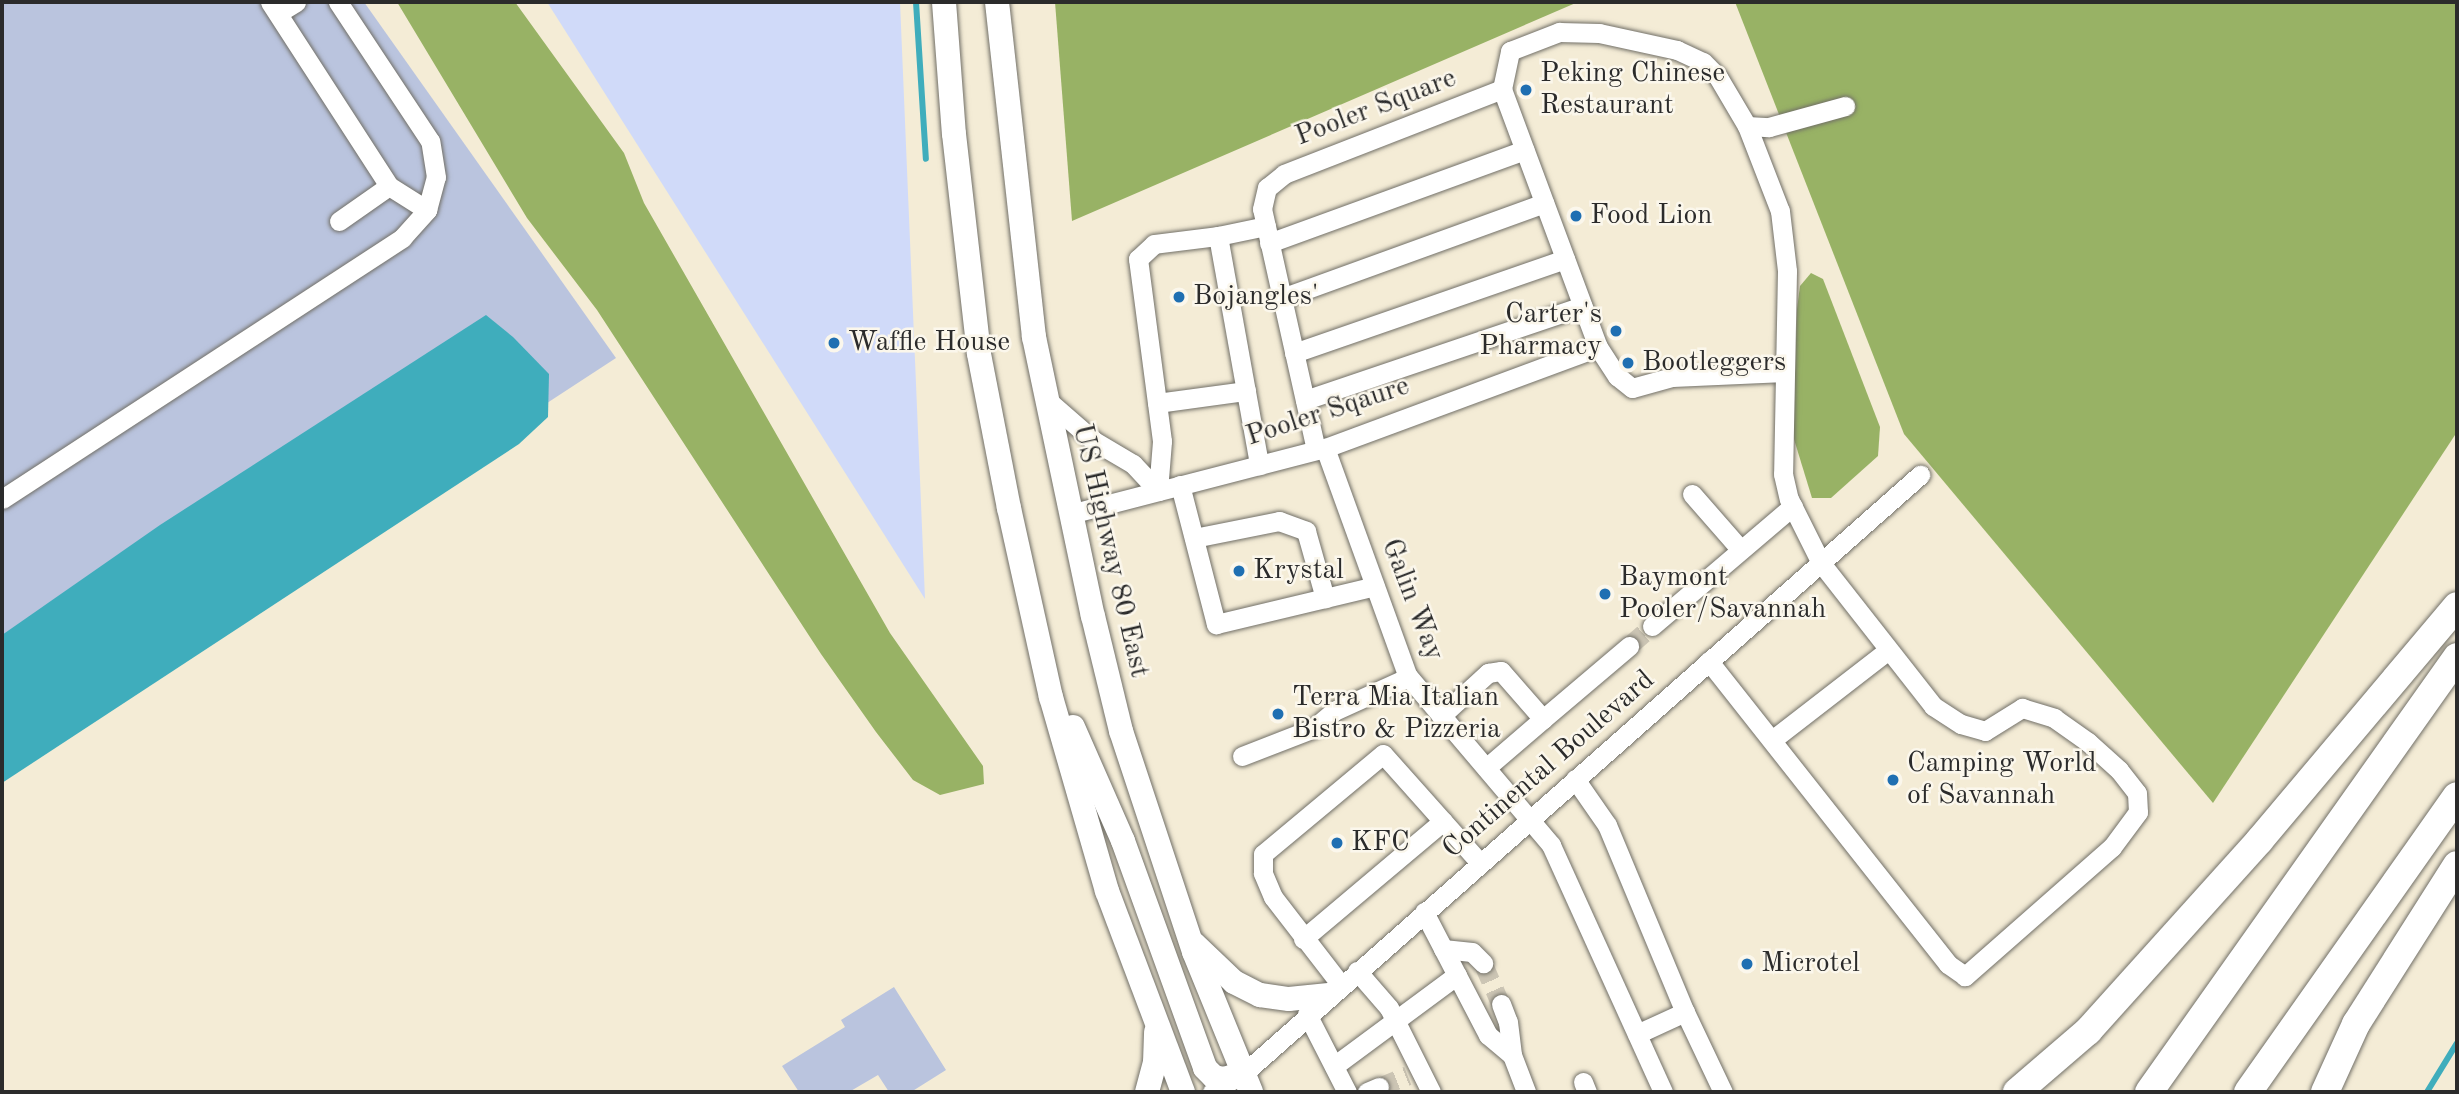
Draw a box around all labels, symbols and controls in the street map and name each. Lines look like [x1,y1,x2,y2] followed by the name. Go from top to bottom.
[1540,57,1725,123] place label: Peking Chinese Restaurant
[1291,62,1461,154] street label: Pooler Square
[1518,82,1534,98] marker: Peking Chinese Restaurant
[1590,199,1712,233] place label: Food Lion
[1568,208,1584,224] marker: Food Lion
[1193,280,1319,314] place label: Bojangles'
[1171,289,1187,305] marker: Bojangles'
[1479,298,1602,364] place label: Carter's Pharmacy
[1608,323,1624,339] marker: Carter's Pharmacy
[848,326,1010,360] place label: Waffle House
[826,335,842,351] marker: Waffle House
[1642,346,1786,380] place label: Bootleggers
[1620,355,1636,371] marker: Bootleggers
[1242,370,1414,454] street label: Pooler Sqaure
[1064,421,1156,681] street label: US Highway 80 East
[1373,534,1451,666] street label: Galin Way
[1253,554,1344,588] place label: Krystal
[1619,561,1826,627] place label: Baymont Pooler/Savannah
[1231,563,1247,579] marker: Krystal
[1597,586,1613,602] marker: Baymont Pooler/Savannah
[1436,664,1662,866] street label: Continental Boulevard
[1292,681,1501,747] place label: Terra Mia Italian Bistro & Pizzeria
[1270,706,1286,722] marker: Terra Mia Italian Bistro & Pizzeria
[1907,747,2097,813] place label: Camping World of Savannah
[1885,772,1901,788] marker: Camping World of Savannah
[1351,826,1410,860] place label: KFC
[1329,835,1345,851] marker: KFC
[1761,947,1860,981] place label: Microtel
[1739,956,1755,972] marker: Microtel

